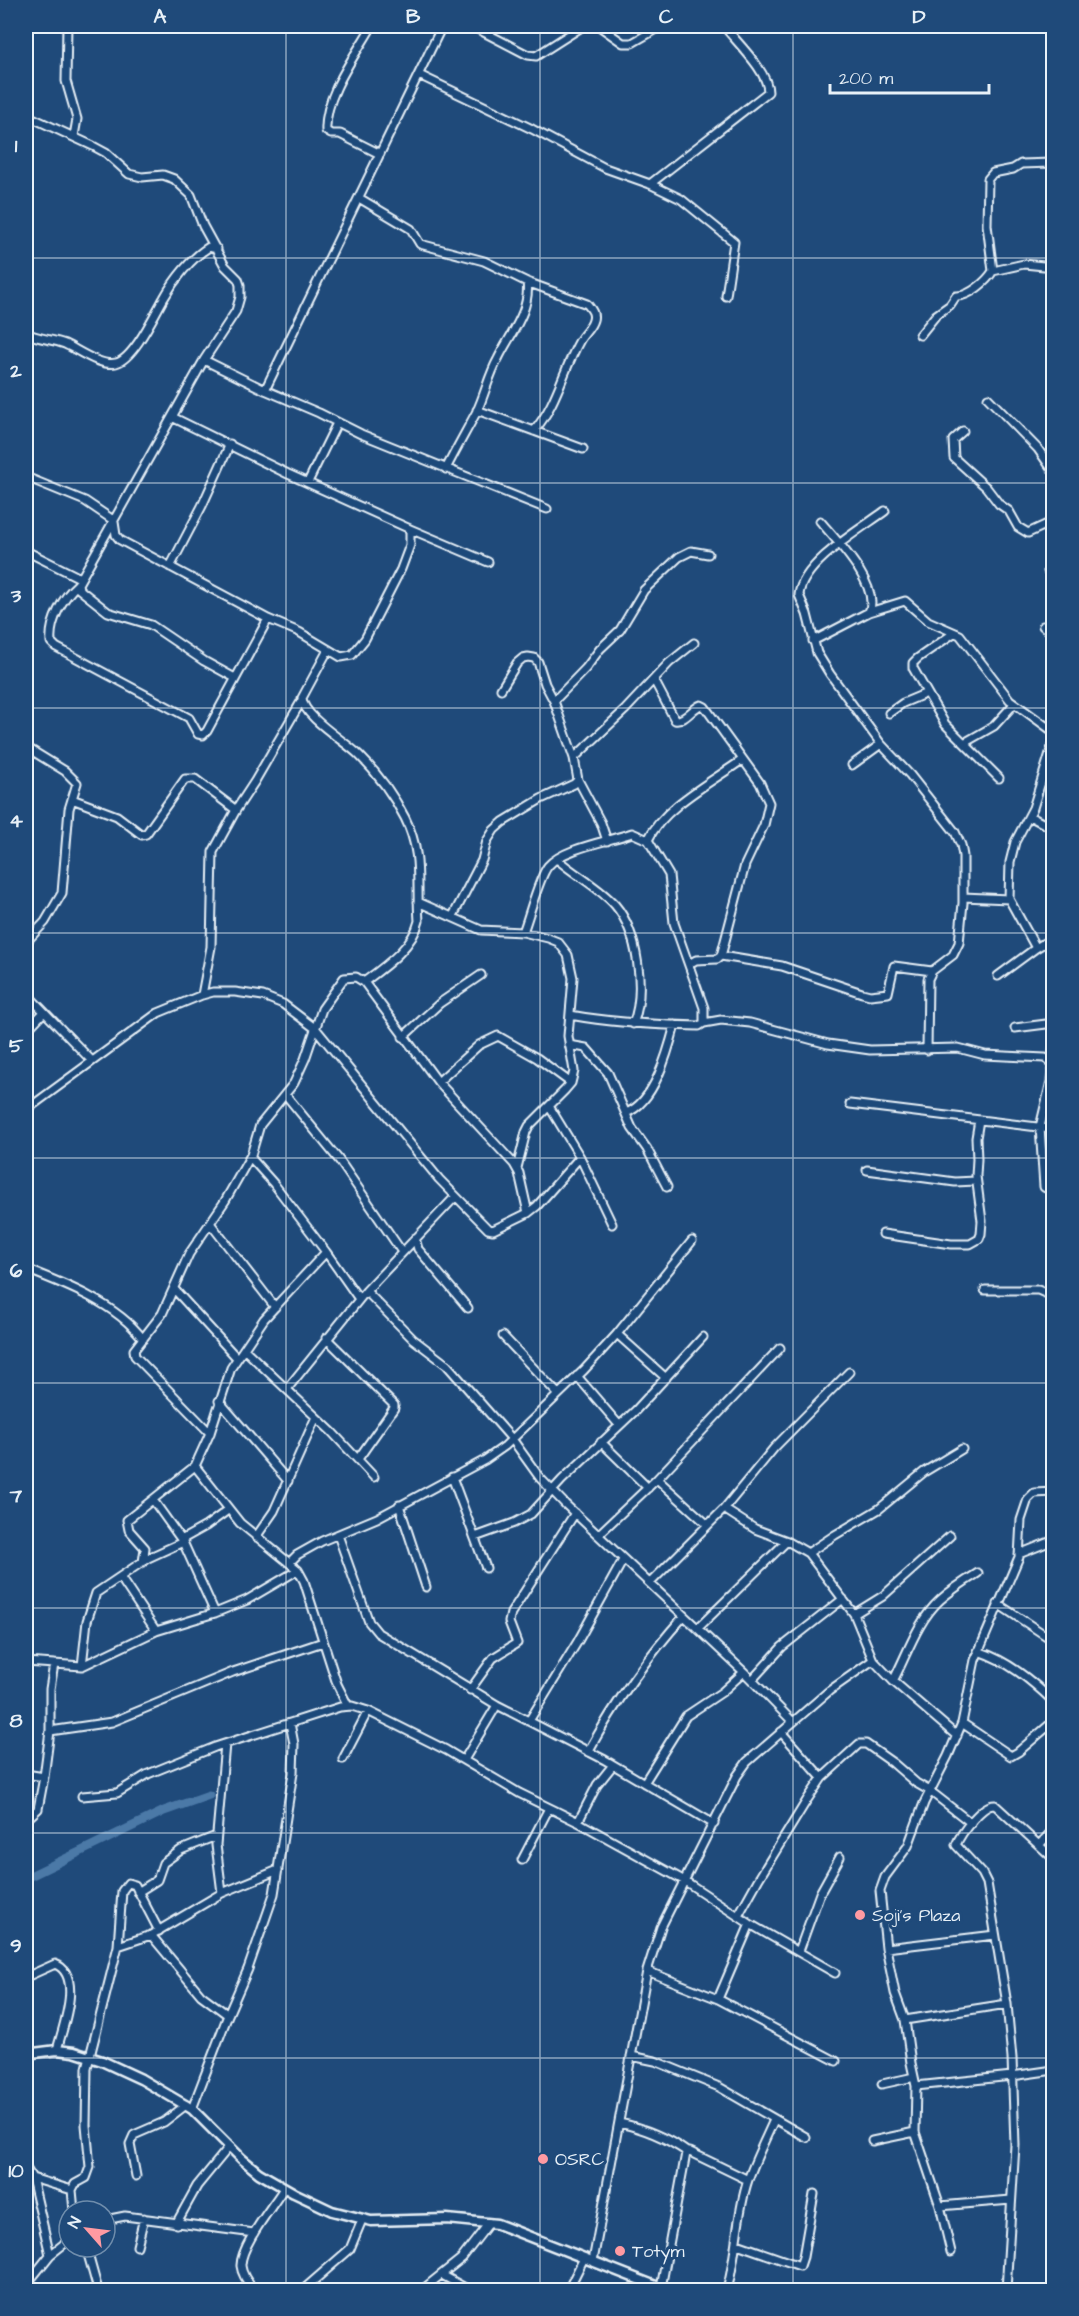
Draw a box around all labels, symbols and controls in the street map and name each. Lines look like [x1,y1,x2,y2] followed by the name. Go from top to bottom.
[154,3,167,31] text: A
[406,3,421,31] text: B
[659,3,674,31] text: C
[913,3,926,31] text: D
[830,57,989,95] scale bar
[839,66,893,91] text: 200 m
[15,132,18,160] text: 1
[9,357,22,385] text: 2
[10,582,22,610] text: 3
[9,807,23,835] text: 4
[9,1032,24,1060] text: 5
[10,1257,23,1285] text: 6
[9,1482,23,1510] text: 7
[10,1707,23,1735] text: 8
[872,1903,960,1928] place label: Soji's Plaza
[853,1908,867,1922] marker: Soji's Plaza
[10,1932,22,1960] text: 9
[555,2147,604,2172] place label: OSRC
[536,2152,550,2166] marker: OSRC
[8,2157,24,2185] text: 10
[57,2199,117,2259] north arrow
[63,2213,87,2232] text: N
[632,2239,685,2265] place label: Totym
[613,2244,627,2258] marker: Totym

